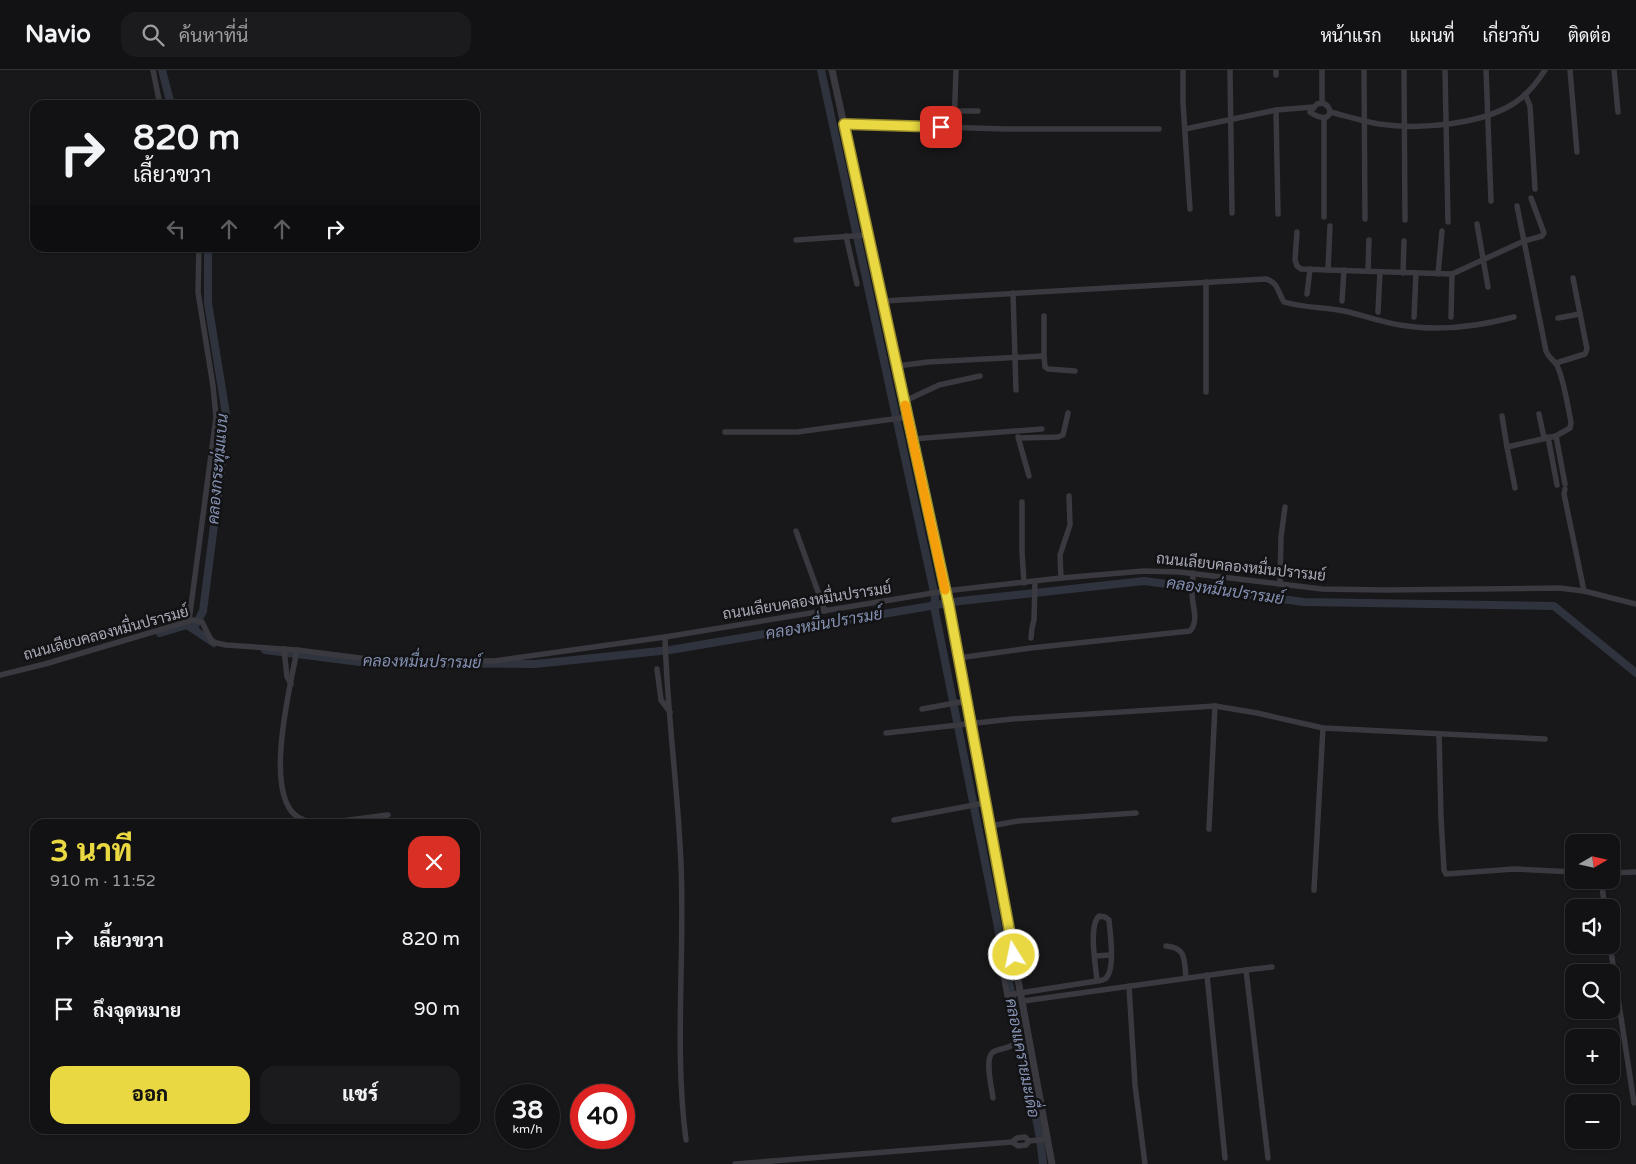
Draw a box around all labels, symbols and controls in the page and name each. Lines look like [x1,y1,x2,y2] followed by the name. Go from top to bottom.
[121,12,471,57] search box
[25,20,91,49] text: Navio
[139,21,167,49] icon: search
[179,25,248,47] text: ค้นหาที่นี่
[1320,25,1382,47] text: หน้าแรก
[1410,25,1454,47] text: แผนที่
[1482,25,1540,47] text: เกี่ยวกับ
[1568,25,1611,47] text: ติดต่อ
[920,106,962,148] pin
[927,113,955,141] icon: arrive
[133,117,240,159] text: 820 m
[50,120,115,185] icon: right
[133,162,211,188] text: เลี้ยวขวา
[162,215,190,243] icon: left
[215,215,243,243] icon: ahead
[268,215,296,243] icon: ahead
[321,215,349,243] icon: right
[202,413,234,525] water label: คลองกระทุ่มแบน
[1155,543,1327,585] street label: ถนนเลียบคลองหมื่นปรารมย์
[1165,568,1288,609] water label: คลองหมื่นปรารมย์
[721,579,893,623] street label: ถนนเลียบคลองหมื่นปรารมย์
[20,596,191,664] street label: ถนนเลียบคลองหมื่นปรารมย์
[764,604,884,644] water label: คลองหมื่นปรารมย์
[363,646,483,673] water label: คลองหมื่นปรารมย์
[50,833,132,870] text: 3 นาที
[1565,834,1620,889] north arrow
[1565,834,1620,1149] map controls
[408,836,460,888] button: close
[50,871,156,891] text: 910 m · 11:52
[1565,899,1620,954] button: sound
[50,925,78,953] icon: right
[402,928,460,950] text: 820 m
[987,928,1039,980] position arrow
[93,930,164,952] text: เลี้ยวขวา
[1565,964,1620,1019] button: search
[50,995,78,1023] icon: arrive
[1001,996,1048,1119] water label: คลองแครายมะเดื่อ
[414,998,460,1020] text: 90 m
[93,1000,181,1022] text: ถึงจุดหมาย
[1565,1029,1620,1084] button: +
[50,1066,250,1124] button: ออก
[260,1066,460,1124] button: แชร์
[570,1084,635,1149] speed limit sign: 40
[1565,1094,1620,1149] button: −
[512,1095,543,1125] text: 38
[512,1122,543,1136] text: km/h

